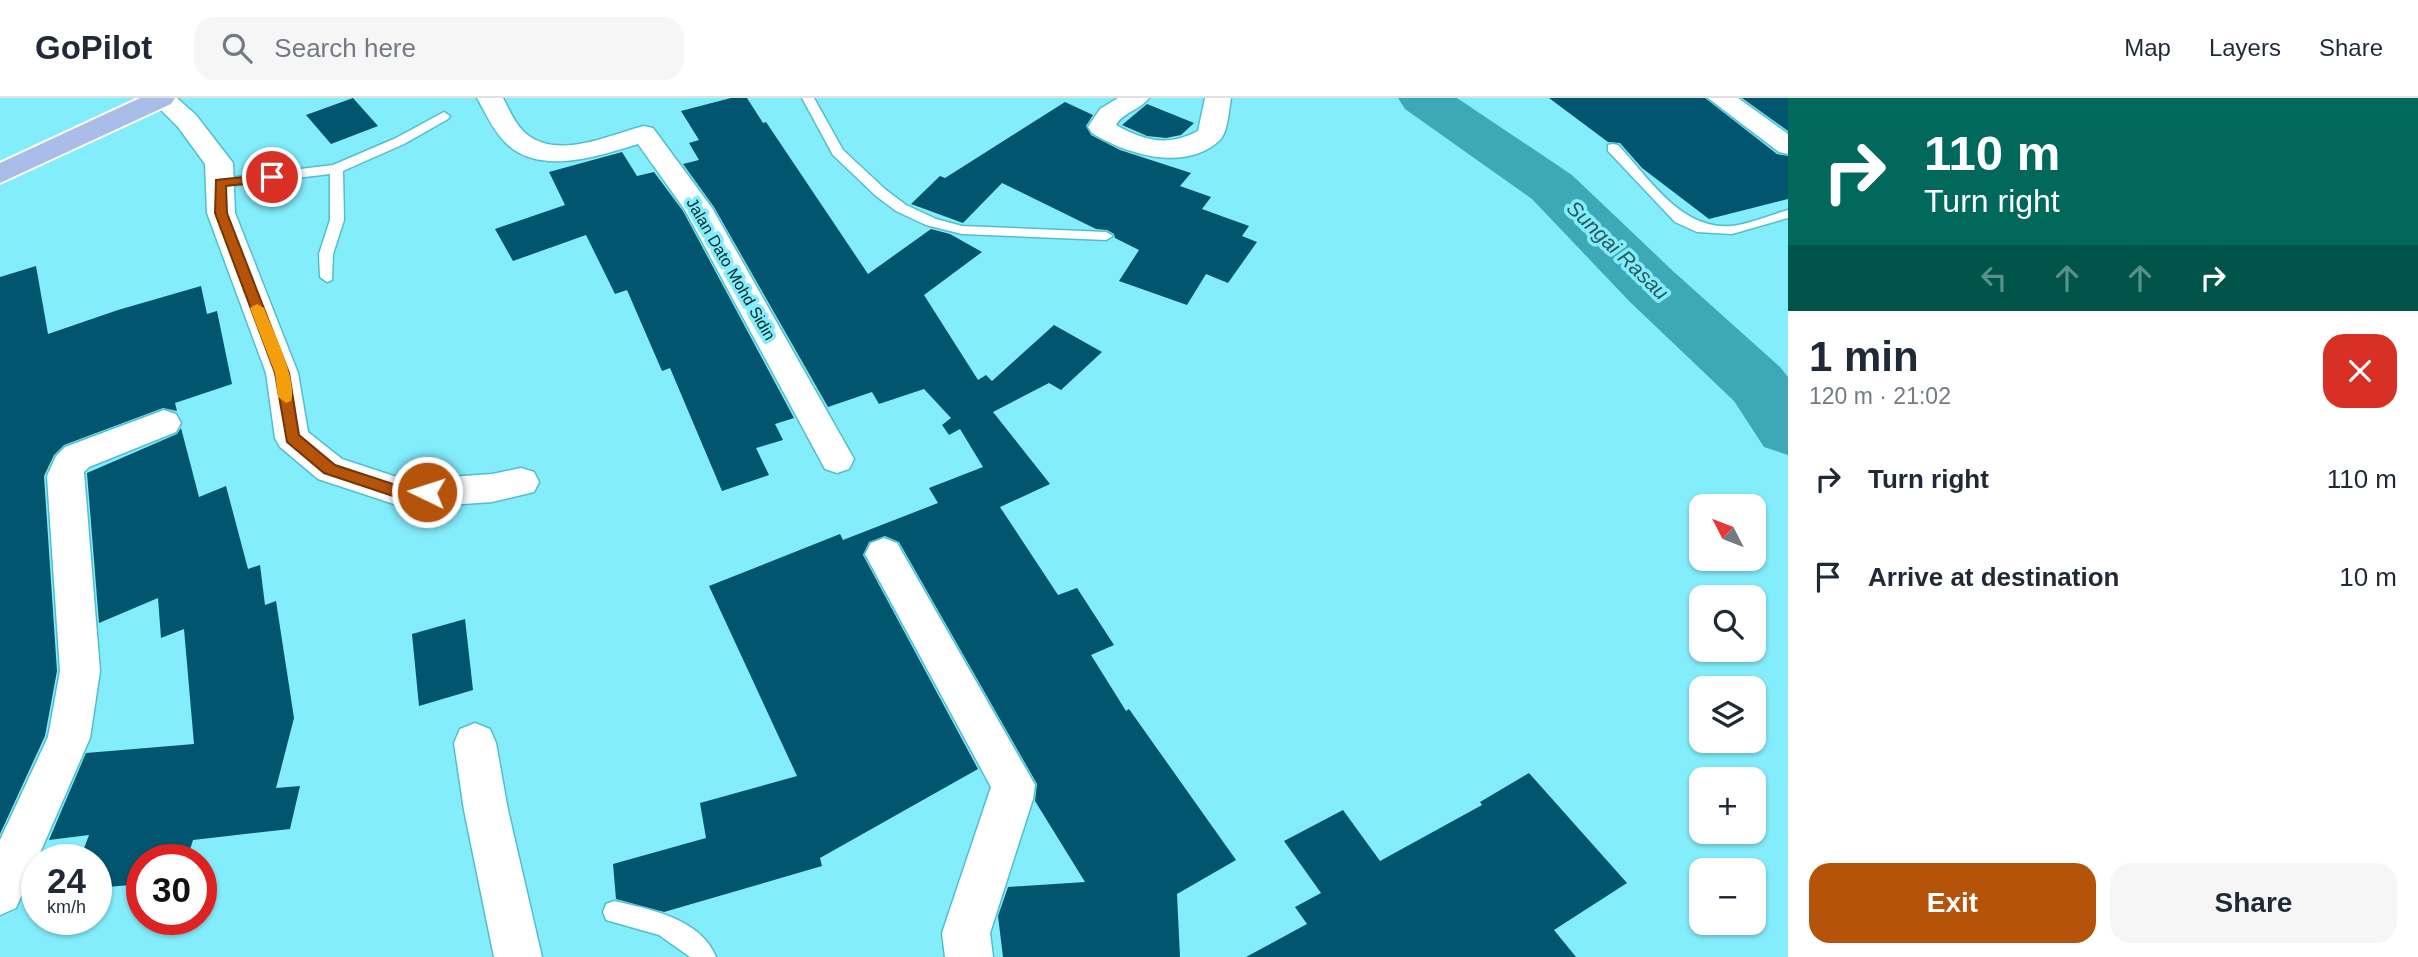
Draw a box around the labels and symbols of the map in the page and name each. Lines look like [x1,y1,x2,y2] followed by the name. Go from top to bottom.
[242,147,302,207] pin
[683,195,779,343] street label: Jalan Dato Mohd Sidin
[1563,196,1674,304] water label: Sungai Rasau
[390,455,464,529] position arrow
[1689,494,1766,570] north arrow
[126,844,217,935] speed limit sign: 30

